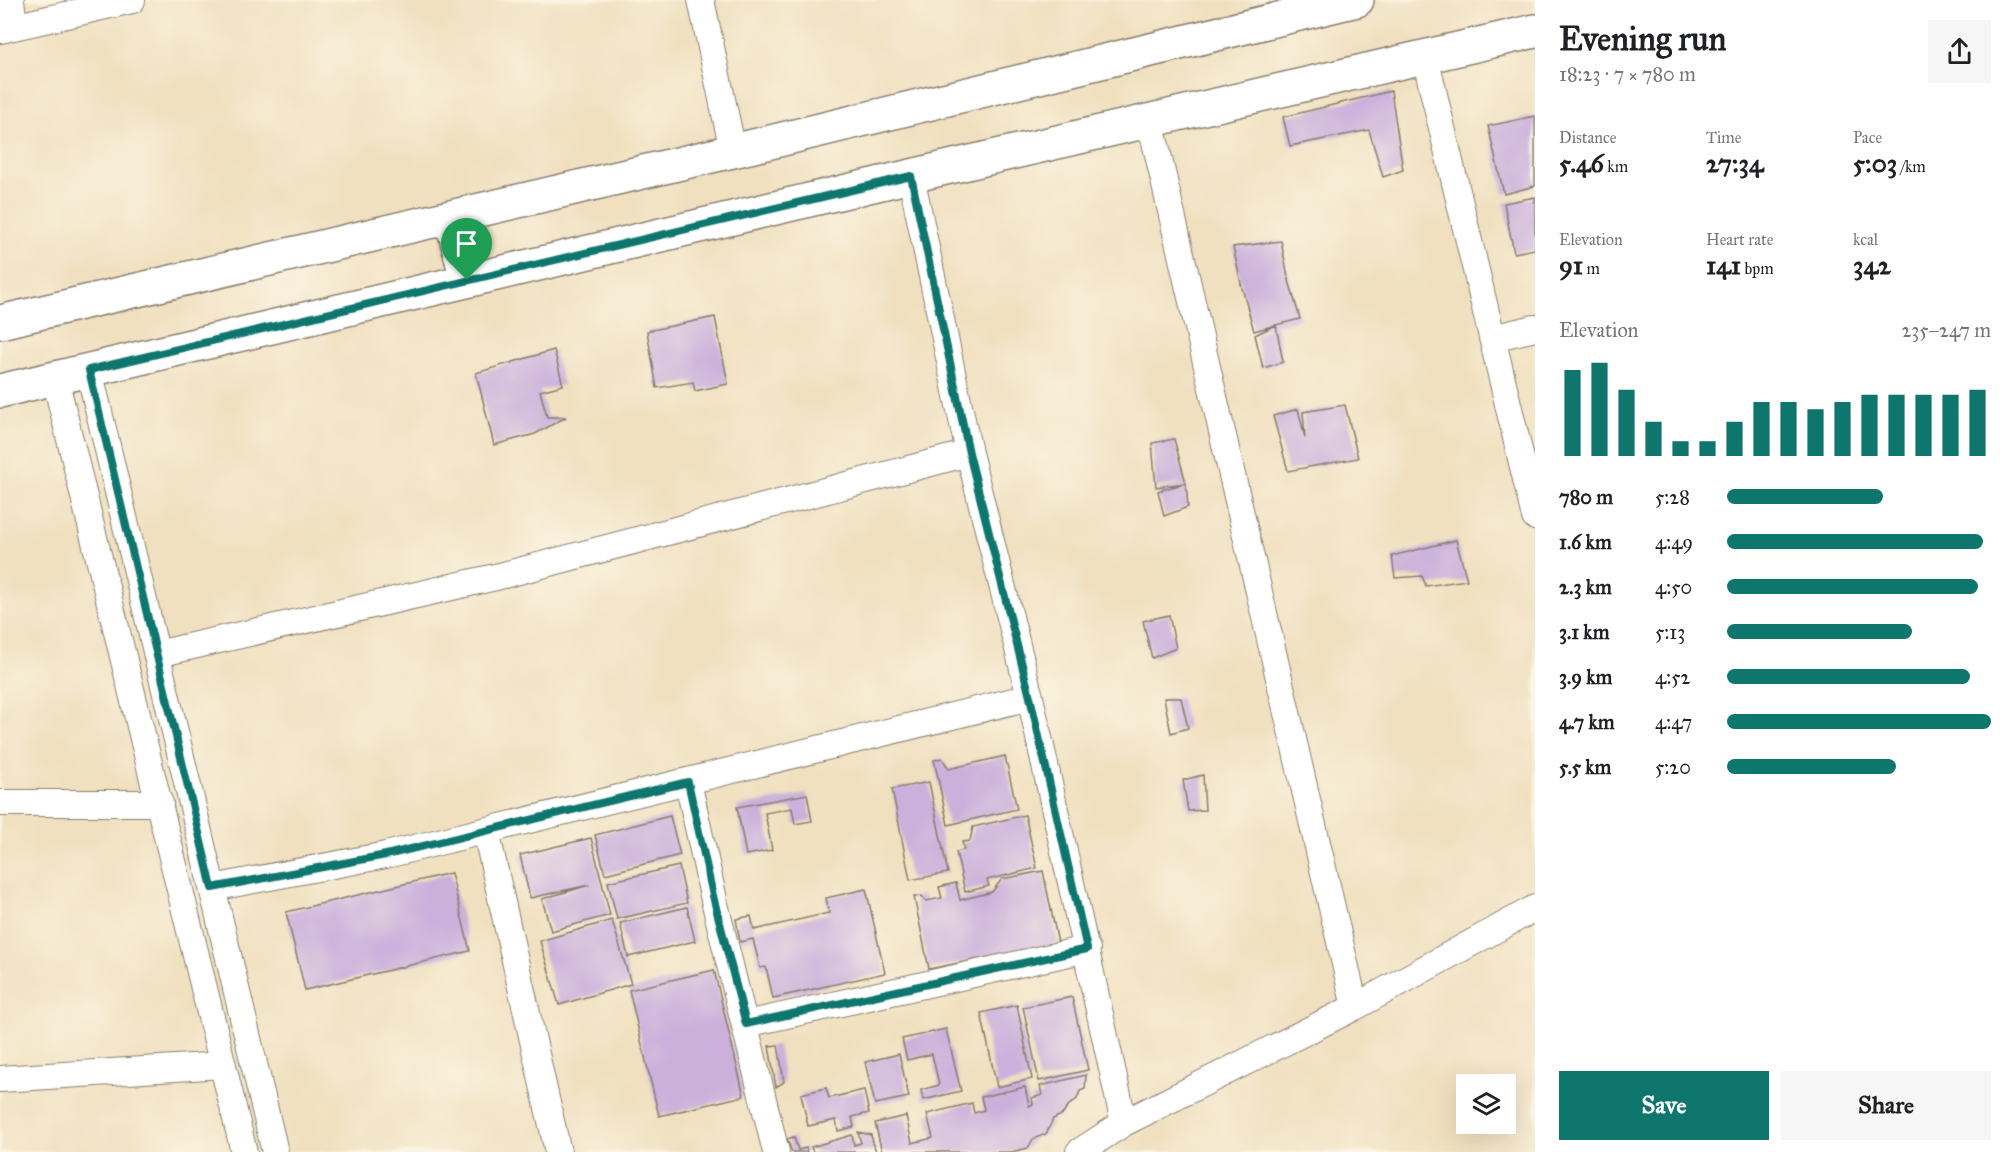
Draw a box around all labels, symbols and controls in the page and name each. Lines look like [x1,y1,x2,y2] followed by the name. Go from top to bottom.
[1559,19,1726,59] text: Evening run
[1928,20,1991,83] button: share
[1559,62,1696,86] text: 18:23 · 7 × 780 m
[1559,128,1616,147] text: Distance
[1706,128,1741,147] text: Time
[1853,128,1882,147] text: Pace
[1559,147,1604,179] text: 5.46
[1706,147,1763,179] text: 27:34
[1853,147,1897,179] text: 5:03
[1604,157,1628,176] text: km
[1897,157,1926,176] text: /km
[441,218,492,280] pin
[450,227,483,260] icon: arrive
[1559,230,1623,249] text: Elevation
[1706,230,1773,249] text: Heart rate
[1853,230,1878,249] text: kcal
[1559,249,1583,281] text: 91
[1706,249,1741,281] text: 141
[1853,249,1891,281] text: 342
[1583,259,1600,278] text: m
[1741,259,1774,278] text: bpm
[1559,318,1638,342] text: Elevation
[1901,318,1991,342] text: 235–247 m
[1559,485,1613,509] text: 780 m
[1655,485,1690,509] text: 5:28
[1559,530,1612,554] text: 1.6 km
[1655,530,1693,554] text: 4:49
[1559,575,1612,599] text: 2.3 km
[1655,575,1692,599] text: 4:50
[1559,620,1609,644] text: 3.1 km
[1655,620,1685,644] text: 5:13
[1559,665,1612,689] text: 3.9 km
[1655,665,1690,689] text: 4:52
[1559,710,1615,734] text: 4.7 km
[1655,710,1692,734] text: 4:47
[1559,755,1611,779] text: 5.5 km
[1655,755,1691,779] text: 5:20
[1559,1071,1769,1140] button: Save
[1781,1071,1991,1140] button: Share
[1456,1074,1516,1134] map controls
[1456,1074,1516,1134] button: layers

